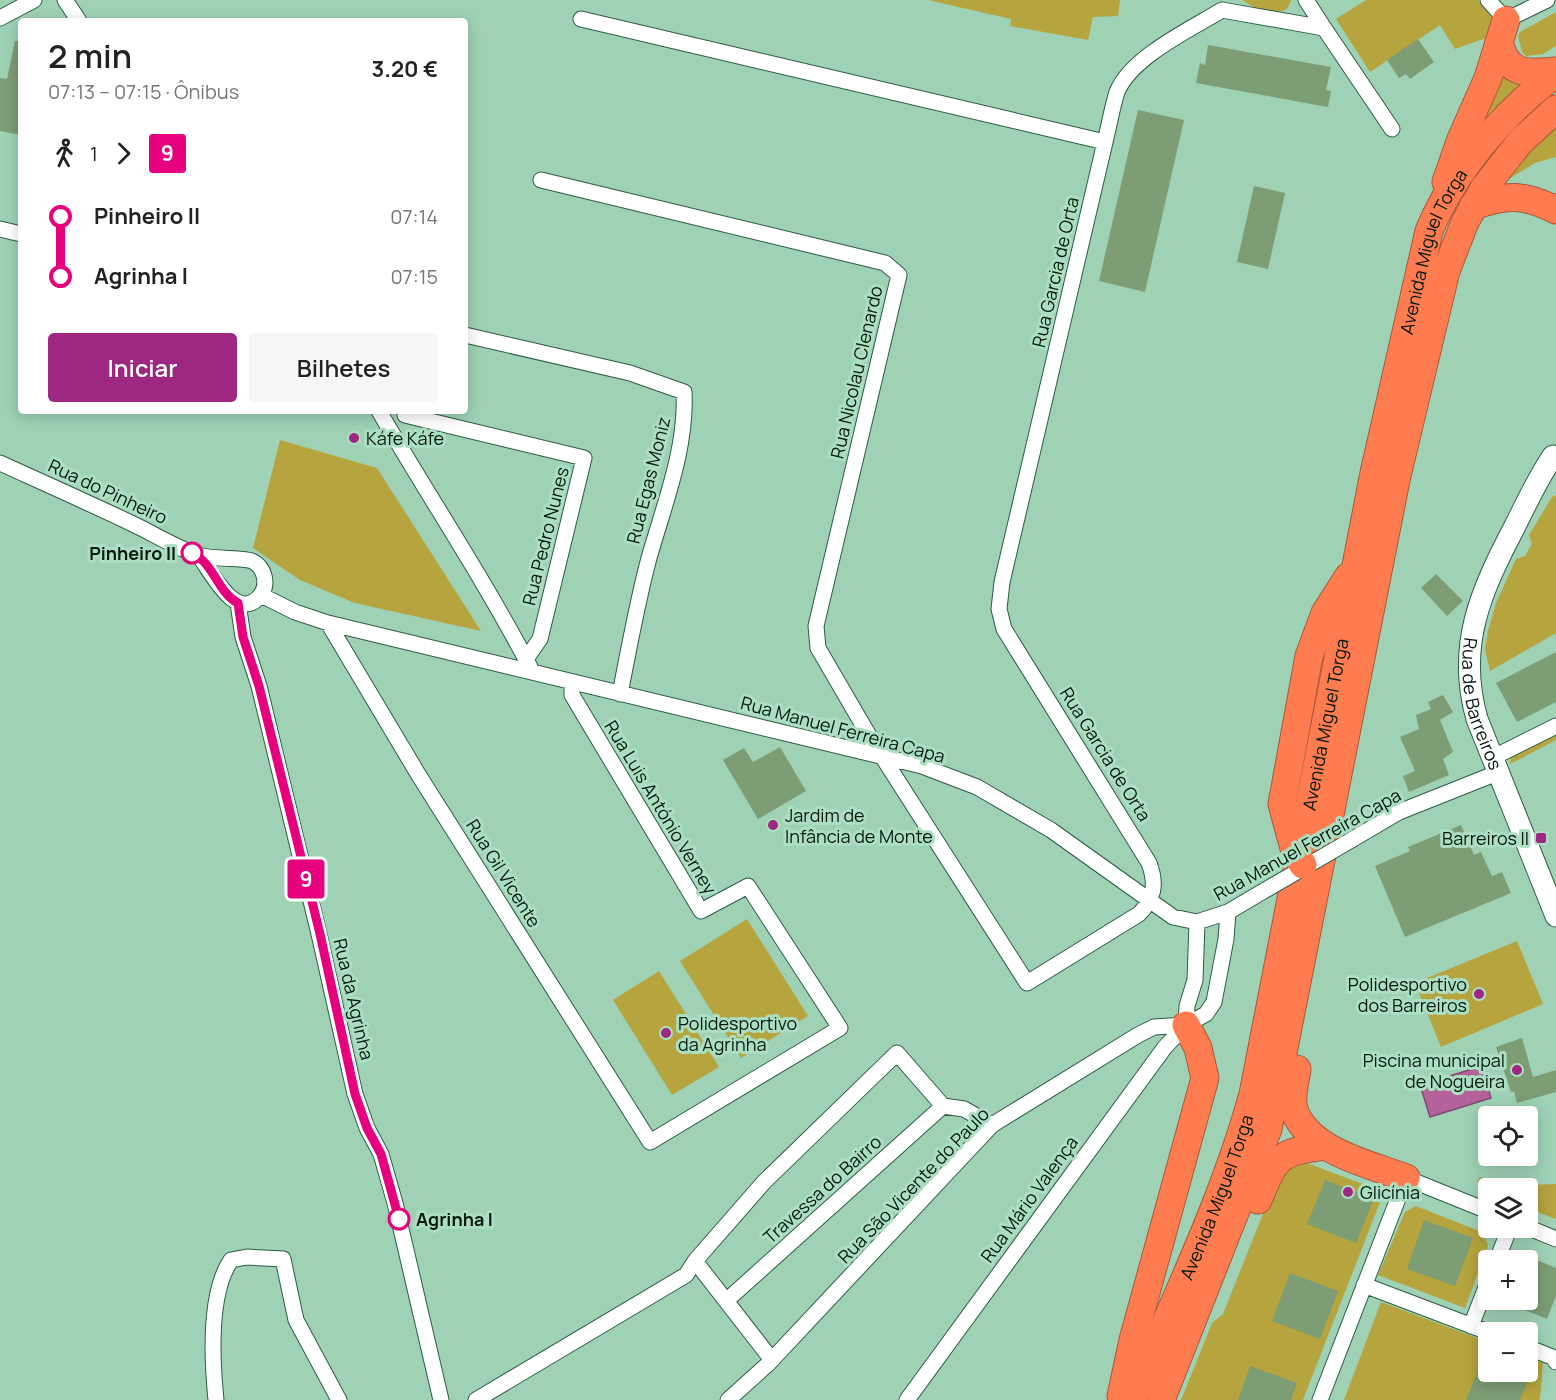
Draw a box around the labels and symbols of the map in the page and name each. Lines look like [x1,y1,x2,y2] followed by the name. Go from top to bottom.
[1394,164,1472,337] street label: Avenida Miguel Torga
[1026,194,1084,350] street label: Rua Garcia de Orta
[824,283,888,461] street label: Rua Nicolau Clenardo
[621,414,675,546] street label: Rua Egas Moniz
[366,426,444,450] place label: Káfe Káfe
[347,431,361,445] marker: Káfe Káfe
[45,453,171,529] street label: Rua do Pinheiro
[516,464,574,608] street label: Rua Pedro Nunes
[89,541,176,565] place label: Pinheiro II
[181,542,203,564] marker: Pinheiro II
[1297,636,1354,812] street label: Avenida Miguel Torga
[1457,636,1508,773] street label: Rua de Barreiros
[1055,682,1157,826] street label: Rua Garcia de Orta
[738,690,948,768] street label: Rua Manuel Ferreira Capa
[600,716,723,899] street label: Rua Luis António Verney
[1209,782,1405,906] street label: Rua Manuel Ferreira Capa
[785,803,933,848] place label: Jardim de Infância de Monte
[461,814,547,932] street label: Rua Gil Vicente
[766,818,780,832] marker: Jardim de Infância de Monte
[1442,826,1529,850] place label: Barreiros II
[1534,831,1548,845] marker: Barreiros II
[286,860,326,898] line badge: 9
[328,936,380,1062] street label: Rua da Agrinha
[1348,972,1467,1017] place label: Polidesportivo dos Barreiros
[1472,987,1486,1001] marker: Polidesportivo dos Barreiros
[678,1011,797,1056] place label: Polidesportivo da Agrinha
[659,1026,673,1040] marker: Polidesportivo da Agrinha
[1363,1048,1505,1093] place label: Piscina municipal de Nogueira
[1510,1063,1524,1077] marker: Piscina municipal de Nogueira
[832,1102,994,1268] street label: Rua São Vicente do Paulo
[1174,1112,1258,1283] street label: Avenida Miguel Torga
[758,1130,886,1248] street label: Travessa do Bairro
[975,1131,1083,1267] street label: Rua Mário Valença
[1360,1180,1420,1204] place label: Glicínia
[1341,1185,1355,1199] marker: Glicínia
[416,1207,493,1231] place label: Agrinha I
[388,1208,410,1230] marker: Agrinha I

